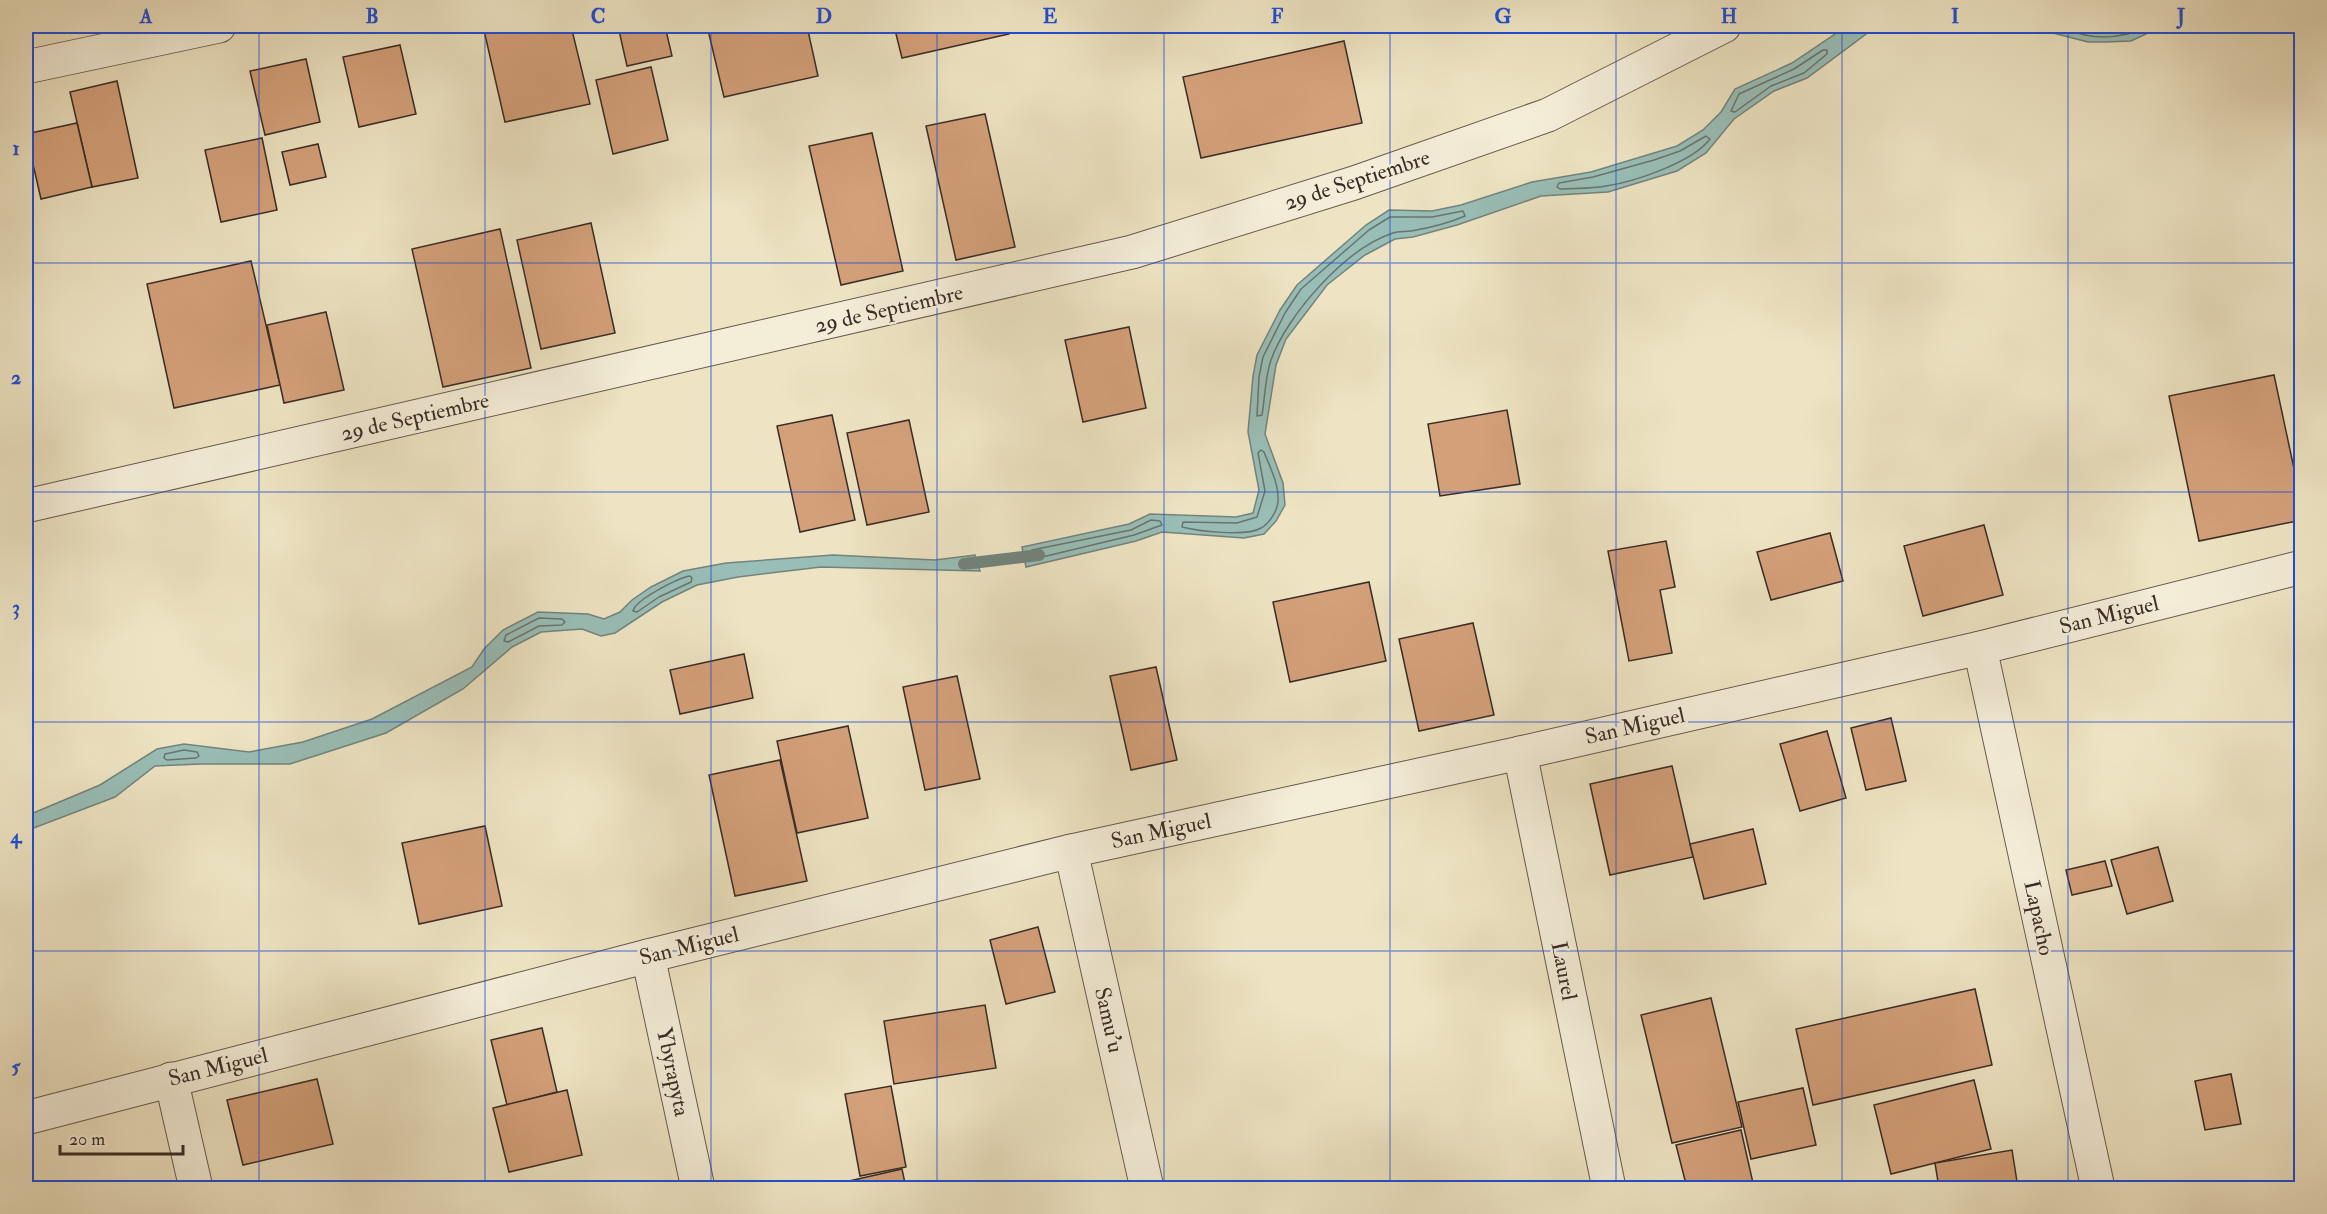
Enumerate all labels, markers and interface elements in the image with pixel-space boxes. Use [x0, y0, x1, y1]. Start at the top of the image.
text: A [139, 4, 153, 29]
text: B [365, 4, 379, 29]
text: C [591, 4, 605, 29]
text: D [816, 4, 832, 29]
text: E [1043, 4, 1058, 29]
text: F [1271, 4, 1284, 29]
text: G [1495, 4, 1512, 29]
text: H [1721, 4, 1737, 29]
text: I [1951, 4, 1959, 29]
text: J [2176, 4, 2185, 29]
text: 1 [12, 136, 20, 161]
street label: 29 de Septiembre [1281, 143, 1434, 218]
street label: 29 de Septiembre [812, 278, 966, 341]
text: 2 [11, 365, 21, 390]
street label: 29 de Septiembre [338, 386, 492, 449]
street label: San Miguel [2056, 589, 2162, 641]
text: 3 [12, 595, 20, 620]
street label: San Miguel [1582, 701, 1688, 751]
street label: San Miguel [1108, 807, 1214, 855]
text: 4 [10, 824, 23, 849]
street label: Lapacho [2016, 878, 2061, 958]
street label: San Miguel [636, 920, 742, 972]
street label: Laurel [1545, 939, 1583, 1003]
street label: Samu'u [1088, 984, 1130, 1056]
street label: Ybyrapyta [649, 1025, 696, 1120]
street label: San Miguel [165, 1041, 271, 1093]
text: 5 [12, 1054, 22, 1079]
scale bar [60, 1118, 183, 1156]
text: 20 m [69, 1128, 105, 1151]

